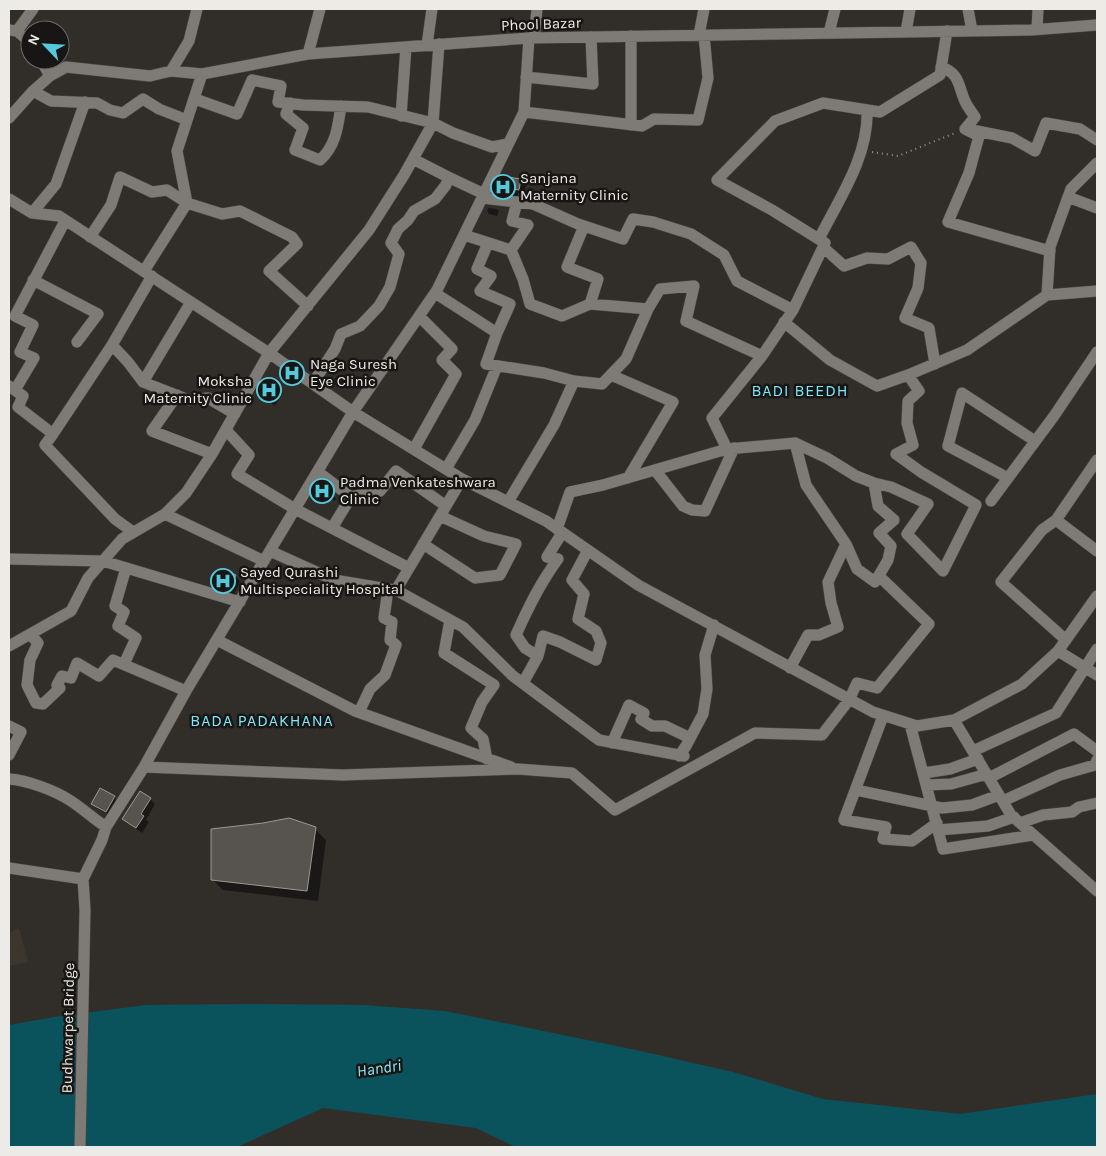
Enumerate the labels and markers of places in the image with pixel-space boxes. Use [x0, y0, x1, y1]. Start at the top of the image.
place label: Sanjana Maternity Clinic [520, 169, 629, 204]
hospital icon: Sanjana Maternity Clinic [490, 174, 516, 200]
place label: Naga Suresh Eye Clinic [310, 355, 397, 390]
hospital icon: Naga Suresh Eye Clinic [279, 360, 305, 386]
place label: Moksha Maternity Clinic [143, 372, 252, 407]
hospital icon: Moksha Maternity Clinic [256, 377, 282, 403]
place label: Padma Venkateshwara Clinic [340, 473, 496, 508]
hospital icon: Padma Venkateshwara Clinic [309, 478, 335, 504]
place label: Sayed Qurashi Multispeciality Hospital [240, 563, 403, 598]
hospital icon: Sayed Qurashi Multispeciality Hospital [210, 568, 236, 594]

